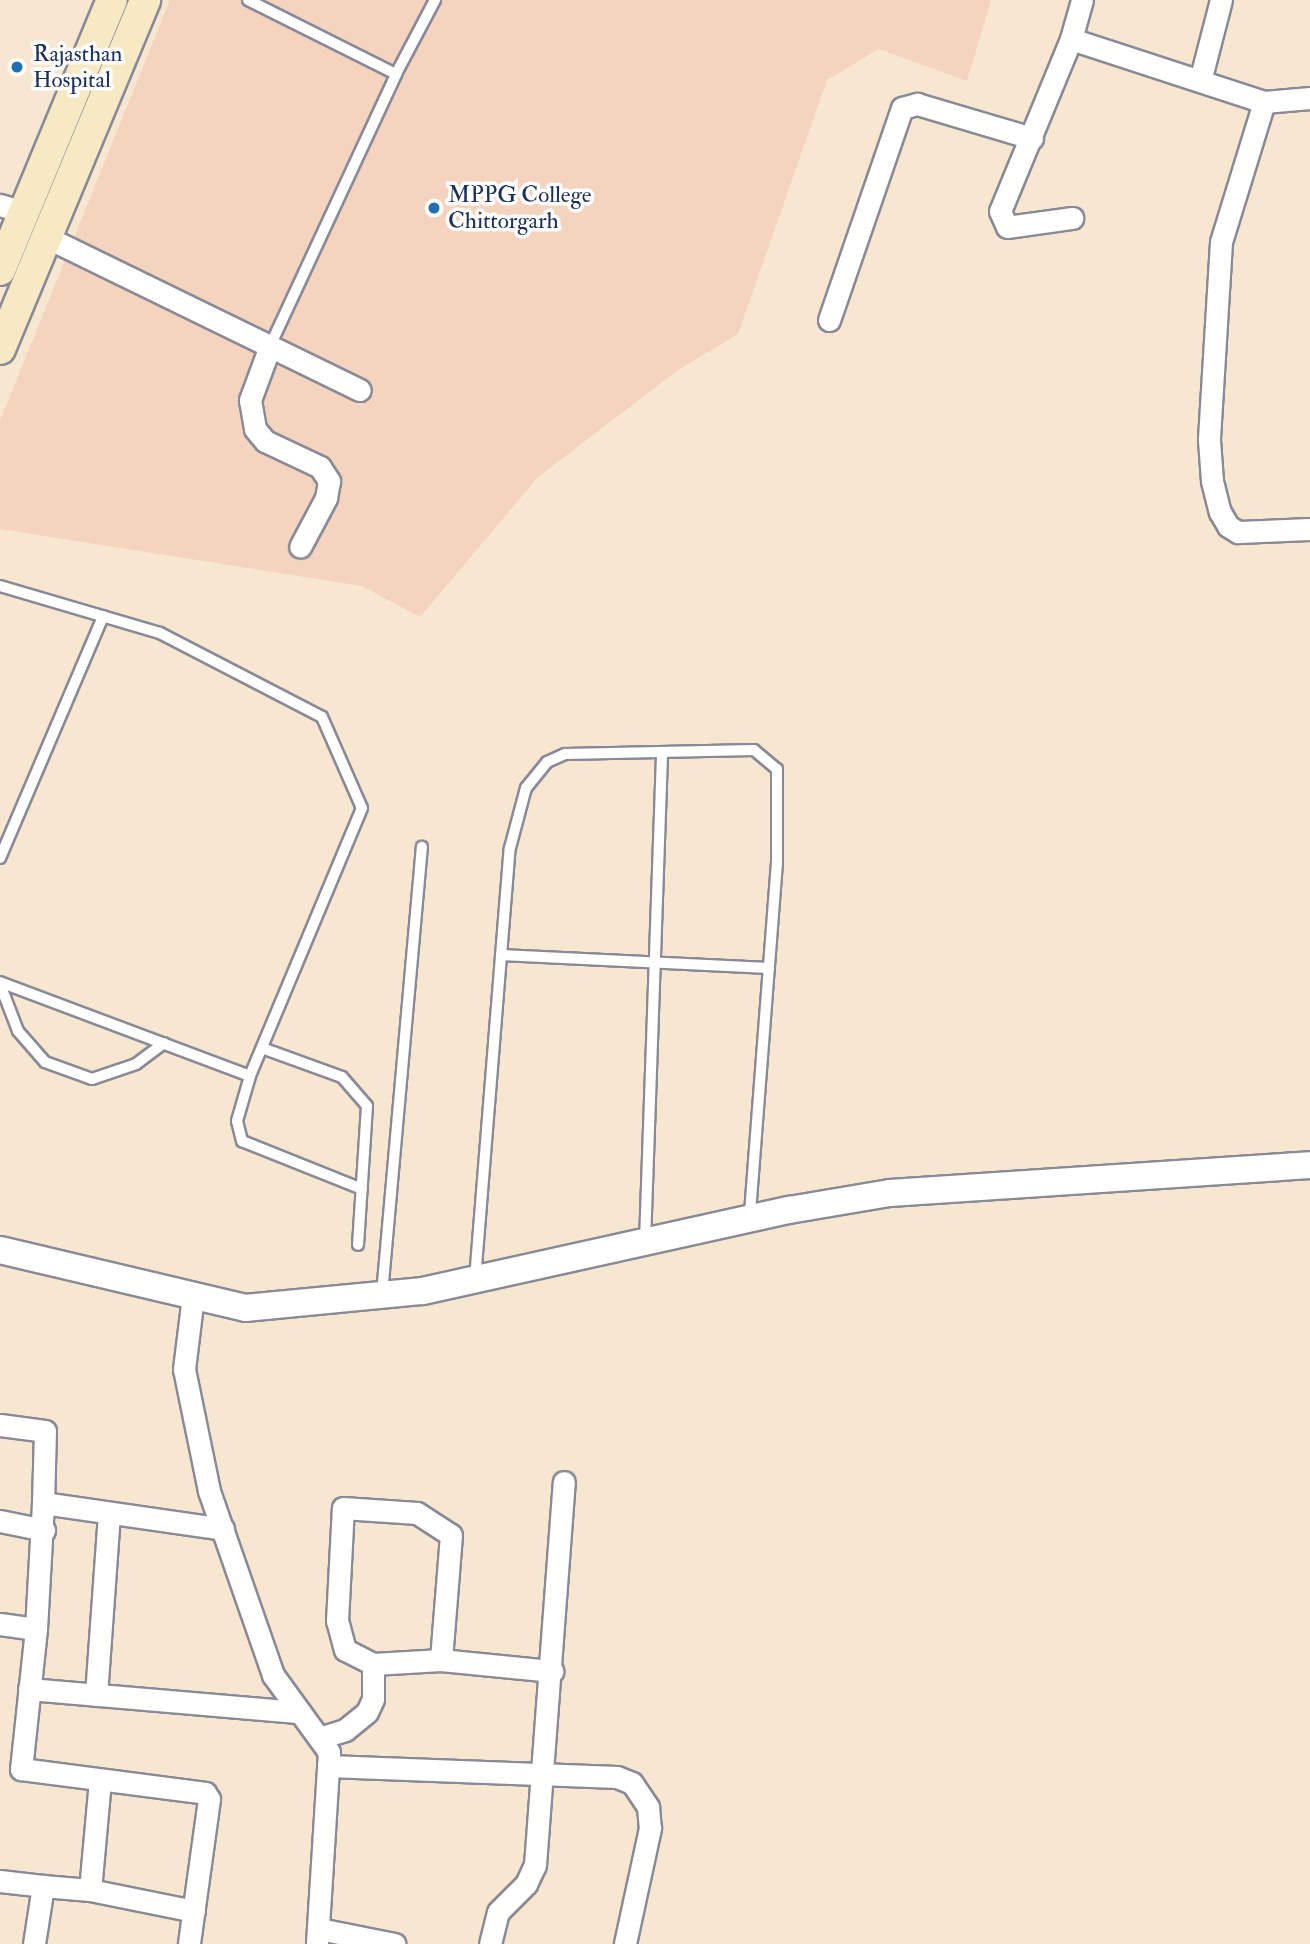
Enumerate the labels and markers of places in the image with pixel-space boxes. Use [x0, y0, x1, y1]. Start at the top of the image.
place label: Rajasthan Hospital [33, 40, 122, 94]
marker: Rajasthan Hospital [7, 57, 27, 77]
place label: MPPG College Chittorgarh [448, 181, 591, 235]
marker: MPPG College Chittorgarh [426, 200, 442, 216]

